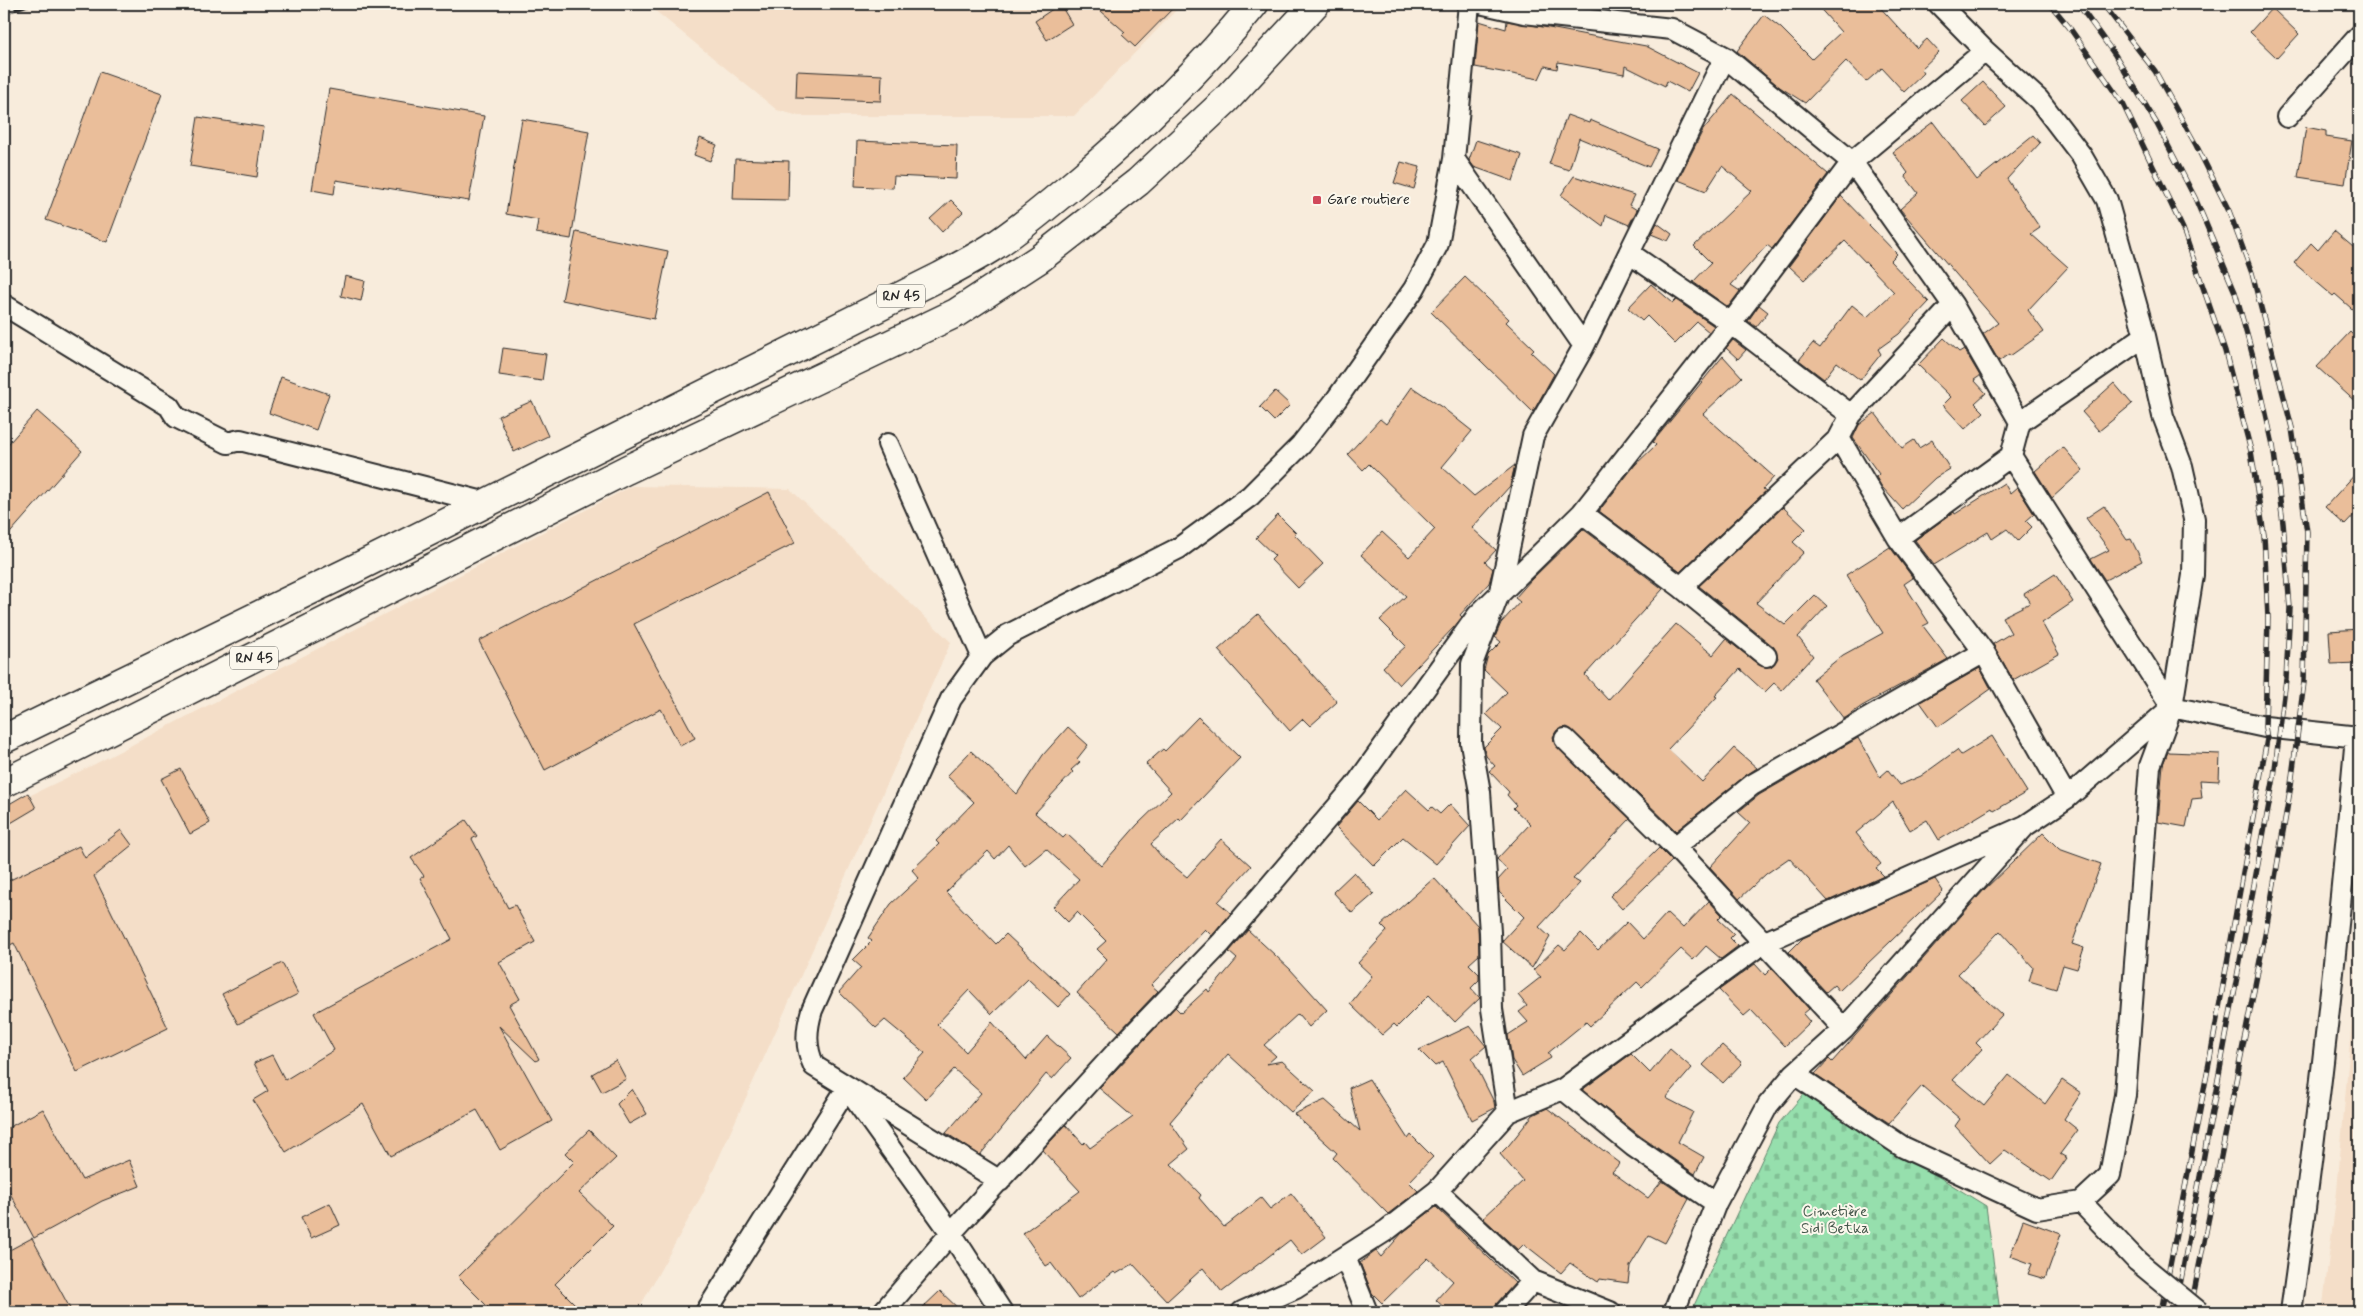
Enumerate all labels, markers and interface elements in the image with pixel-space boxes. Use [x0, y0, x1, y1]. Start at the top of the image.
place label: Gare routiere [1327, 190, 1410, 210]
marker: Gare routiere [1311, 194, 1323, 206]
road number: RN 45 [877, 284, 925, 308]
road number: RN 45 [230, 646, 278, 670]
park label: Cimetière Sidi Betka [1801, 1202, 1869, 1239]

